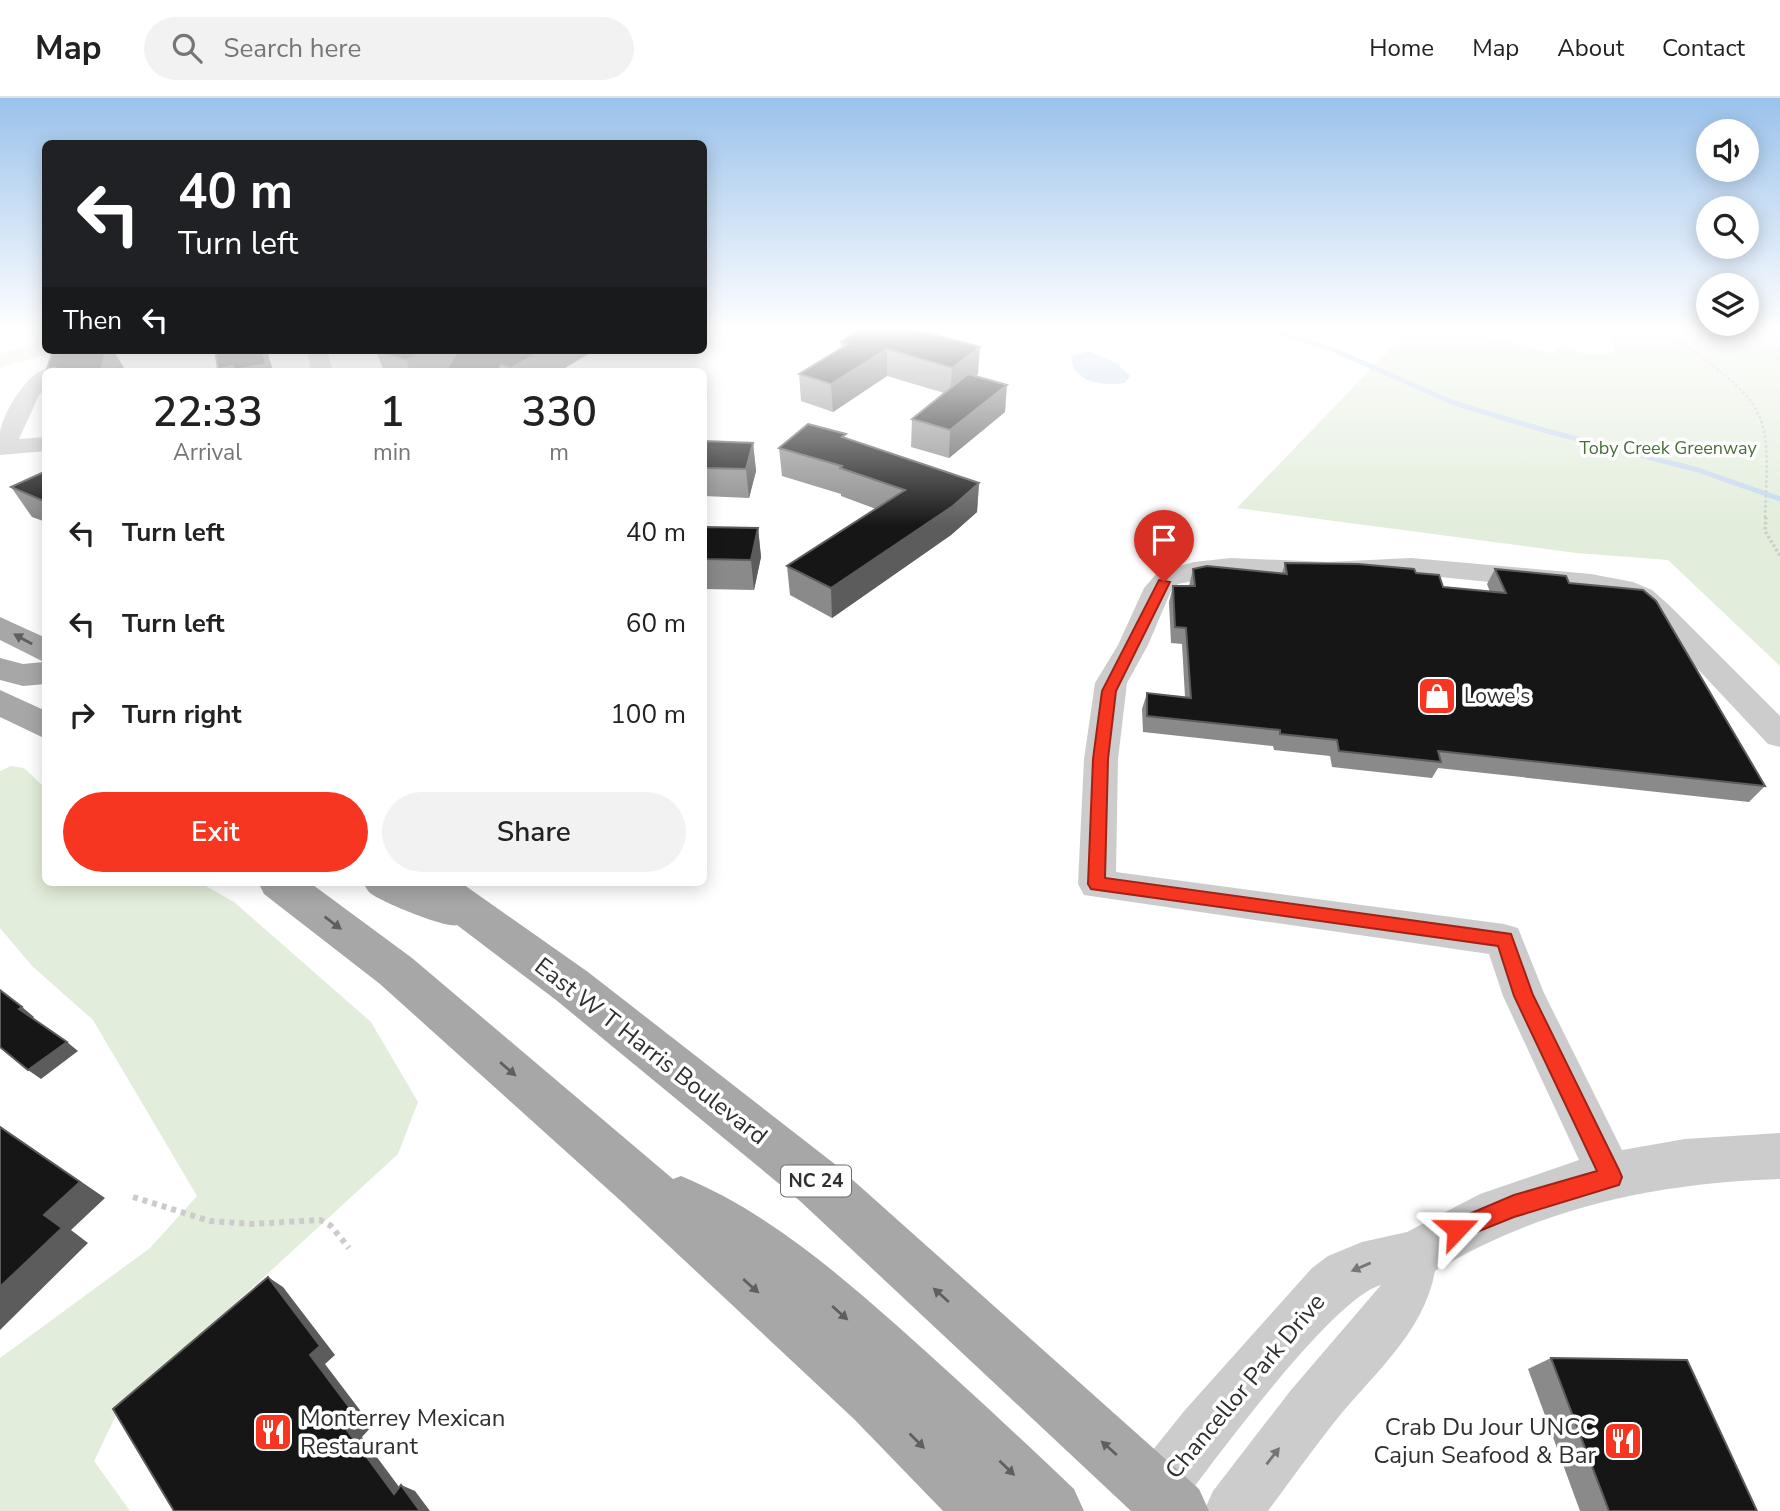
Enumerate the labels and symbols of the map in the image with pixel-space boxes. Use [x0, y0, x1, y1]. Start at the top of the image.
park label: Toby Creek Greenway [1579, 436, 1757, 460]
pin [1134, 510, 1194, 582]
one-way arrow [13, 633, 32, 645]
shop icon: Lowe's [1416, 675, 1458, 717]
place label: Lowe's [1464, 682, 1530, 710]
one-way arrow [324, 916, 342, 931]
street label: East W T Harris Boulevard [528, 950, 774, 1152]
one-way arrow [499, 1061, 517, 1077]
road number: NC 24 [781, 1166, 851, 1196]
position arrow [1420, 1192, 1494, 1266]
one-way arrow [1350, 1262, 1371, 1273]
one-way arrow [742, 1277, 759, 1293]
street label: Chancellor Park Drive [1158, 1286, 1332, 1486]
one-way arrow [932, 1287, 950, 1303]
one-way arrow [831, 1305, 848, 1321]
place label: Monterrey Mexican Restaurant [300, 1402, 505, 1462]
restaurant icon: Monterrey Mexican Restaurant [252, 1411, 294, 1453]
place label: Crab Du Jour UNCC Cajun Seafood & Bar [1374, 1411, 1596, 1471]
restaurant icon: Crab Du Jour UNCC Cajun Seafood & Bar [1602, 1420, 1644, 1462]
one-way arrow [909, 1432, 926, 1449]
one-way arrow [1101, 1441, 1118, 1457]
one-way arrow [1265, 1447, 1280, 1465]
one-way arrow [998, 1460, 1015, 1476]

